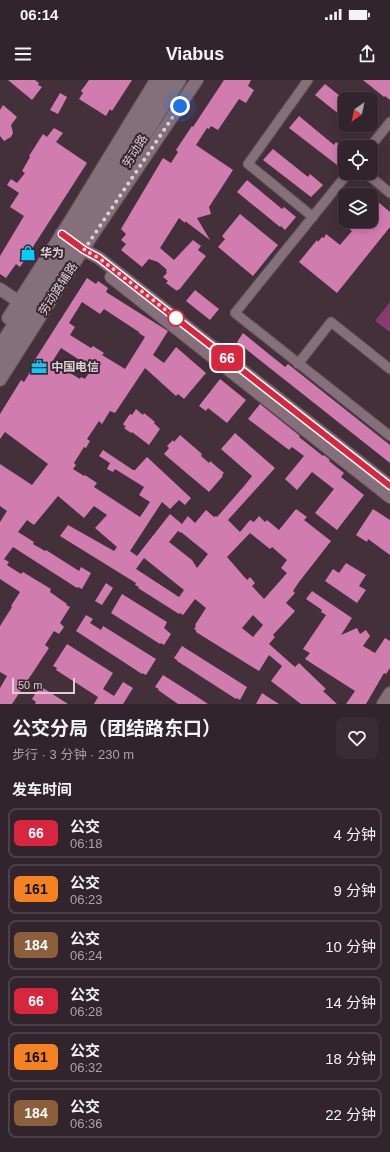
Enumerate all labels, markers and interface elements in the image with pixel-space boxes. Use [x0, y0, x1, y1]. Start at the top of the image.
text: 06:14 [20, 6, 58, 23]
icon: menu [12, 43, 34, 65]
icon: share [356, 43, 378, 65]
text: Viabus [166, 44, 224, 64]
north arrow [338, 92, 378, 132]
map controls [338, 92, 378, 228]
your location [170, 96, 190, 116]
street label: 劳动路 [120, 132, 150, 170]
button: locate [338, 140, 378, 180]
button: layers [338, 188, 378, 228]
shop icon: 华为 [19, 244, 37, 262]
place label: 华为 [40, 246, 64, 260]
street label: 劳动路辅路 [36, 260, 80, 318]
unlabelled marker [167, 309, 185, 327]
line badge: 66 [209, 345, 245, 371]
text: 66 [219, 350, 235, 366]
office icon: 中国电信 [30, 358, 48, 376]
place label: 中国电信 [51, 360, 99, 374]
scale bar [12, 676, 75, 695]
text: 50 m [18, 679, 42, 691]
button: heart [336, 717, 378, 759]
text: 公交分局（团结路东口） [12, 718, 221, 739]
text: 步行 · 3 分钟 · 230 m [12, 747, 134, 762]
text: 发车时间 [12, 781, 72, 798]
text: 公交 [70, 818, 100, 835]
text: 66 [28, 825, 44, 841]
text: 4 分钟 [333, 826, 376, 843]
text: 06:18 [70, 836, 103, 851]
text: 公交 [70, 874, 100, 891]
text: 161 [24, 881, 48, 897]
text: 9 分钟 [333, 882, 376, 899]
text: 06:23 [70, 892, 103, 907]
text: 公交 [70, 930, 100, 947]
text: 184 [24, 937, 48, 953]
text: 10 分钟 [325, 938, 376, 955]
text: 06:24 [70, 948, 103, 963]
text: 公交 [70, 986, 100, 1003]
text: 66 [28, 993, 44, 1009]
text: 14 分钟 [325, 994, 376, 1011]
text: 06:28 [70, 1004, 103, 1019]
text: 公交 [70, 1042, 100, 1059]
text: 161 [24, 1049, 48, 1065]
text: 18 分钟 [325, 1050, 376, 1067]
text: 06:32 [70, 1060, 103, 1075]
text: 公交 [70, 1098, 100, 1115]
text: 184 [24, 1105, 48, 1121]
text: 22 分钟 [325, 1106, 376, 1123]
text: 06:36 [70, 1116, 103, 1131]

